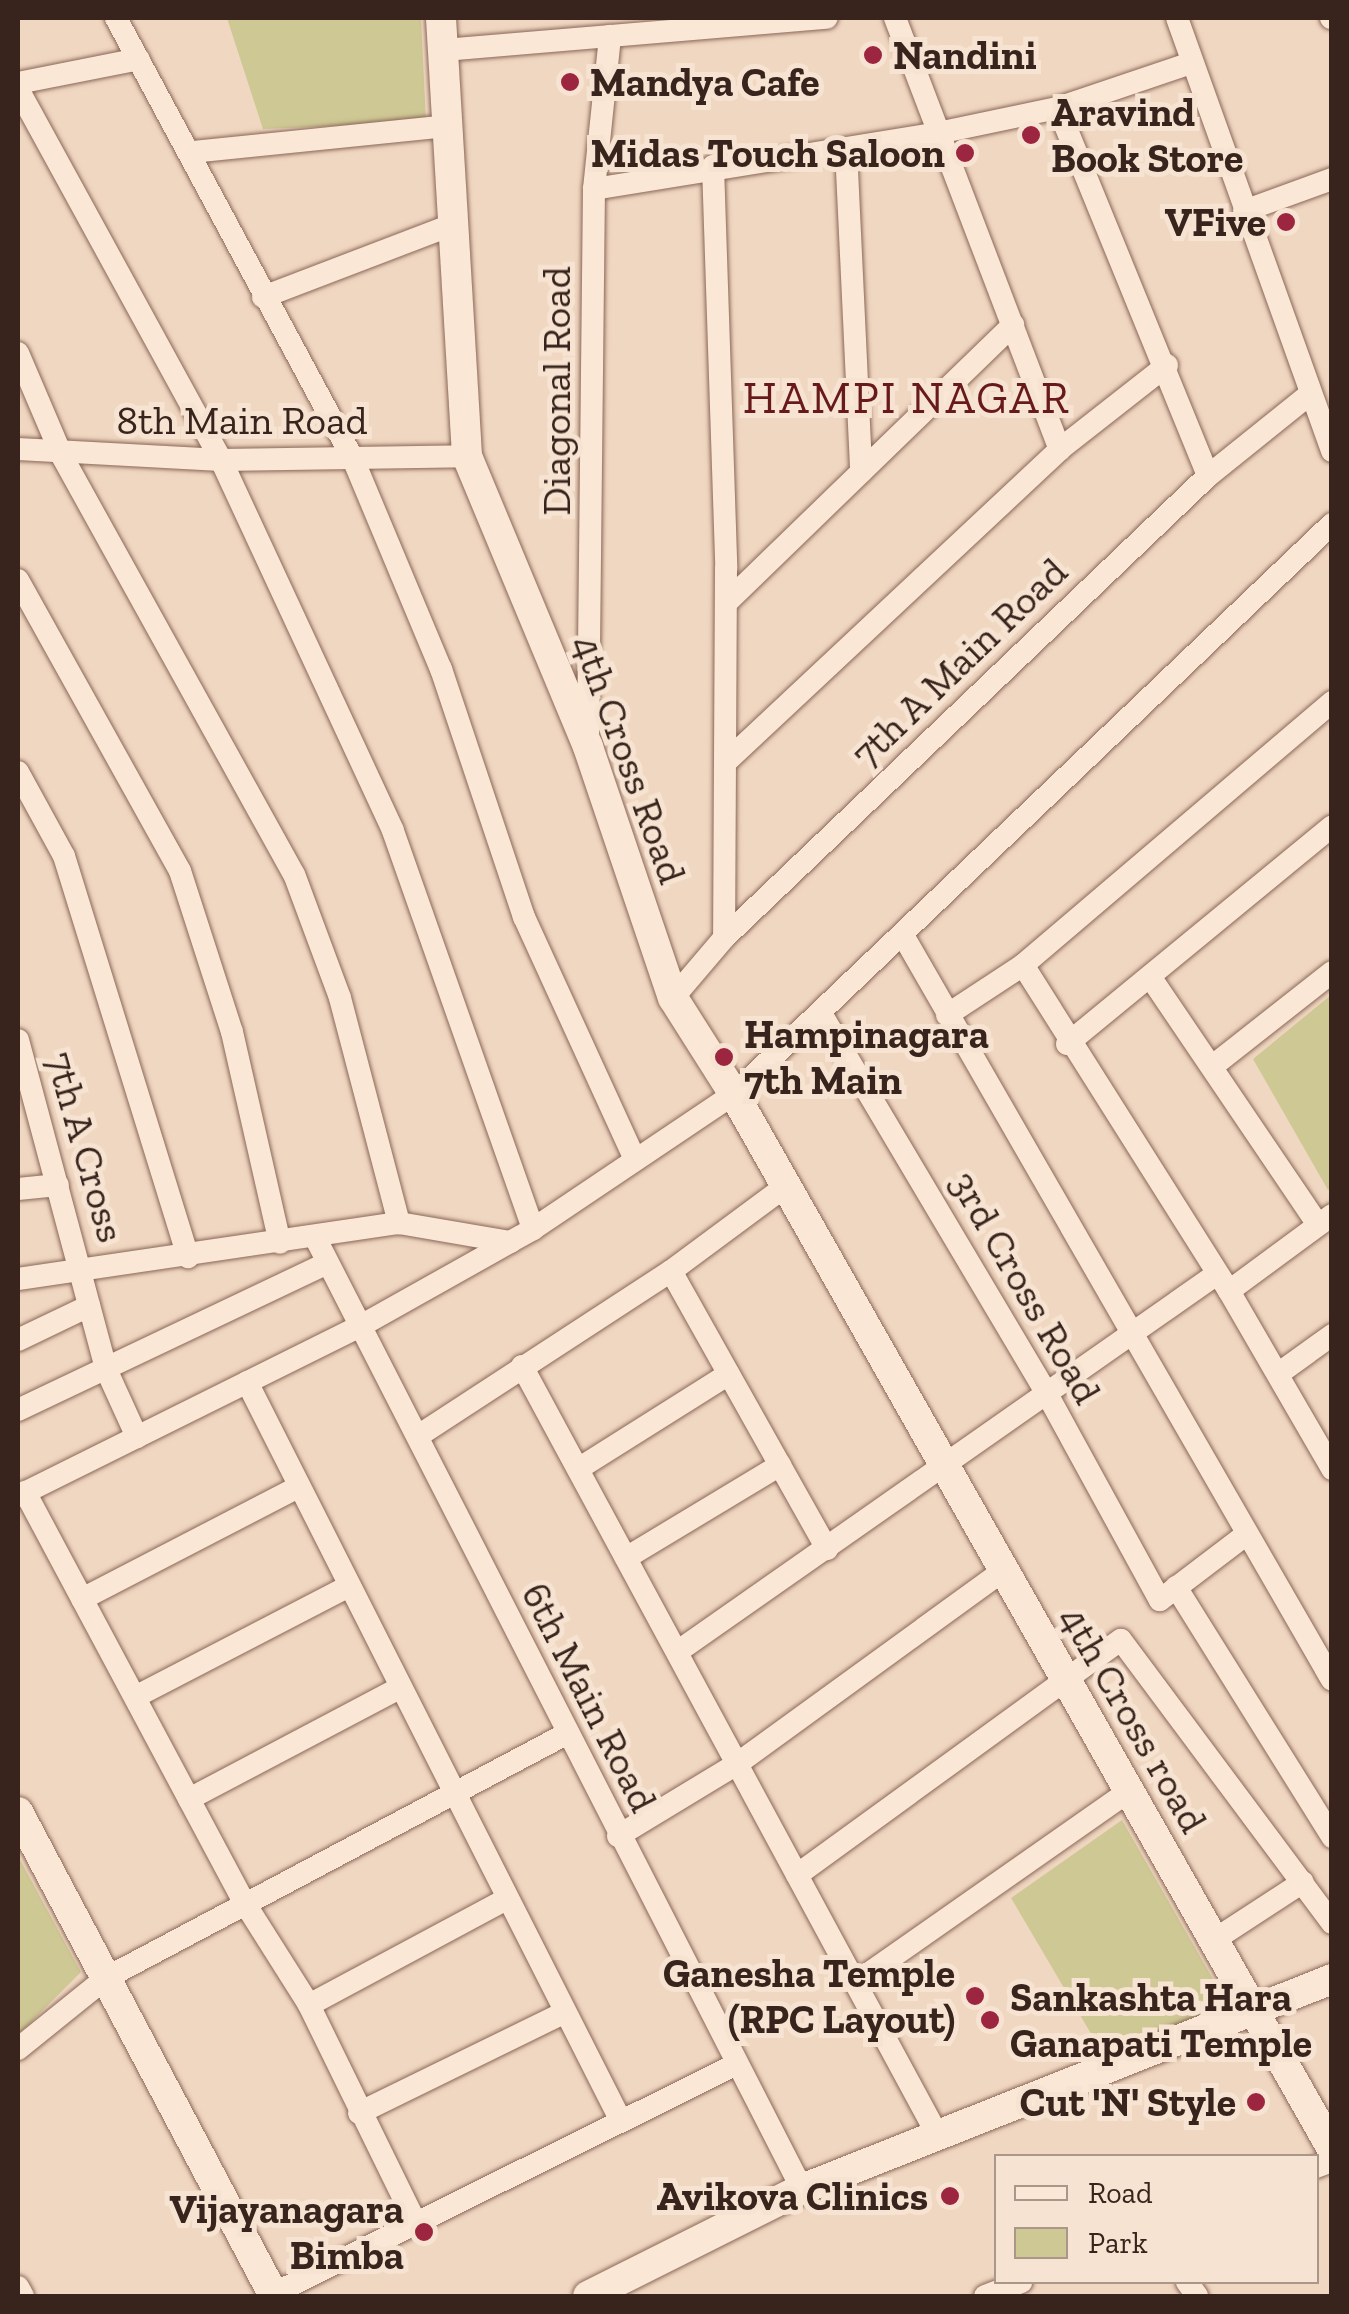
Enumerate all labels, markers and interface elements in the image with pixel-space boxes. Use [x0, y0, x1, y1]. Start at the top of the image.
place label: Nandini [893, 31, 1037, 79]
marker: Nandini [862, 44, 884, 66]
place label: Mandya Cafe [590, 58, 820, 106]
marker: Mandya Cafe [559, 71, 581, 93]
place label: Aravind Book Store [1051, 88, 1243, 182]
marker: Aravind Book Store [1020, 124, 1042, 146]
place label: Midas Touch Saloon [591, 129, 945, 177]
marker: Midas Touch Saloon [954, 142, 976, 164]
place label: VFive [1165, 198, 1266, 246]
marker: VFive [1275, 211, 1297, 233]
street label: Diagonal Road [532, 266, 580, 516]
district label: HAMPI NAGAR [743, 372, 1071, 426]
street label: 8th Main Road [116, 396, 368, 444]
street label: 7th A Main Road [840, 546, 1078, 778]
street label: 4th Cross Road [563, 628, 697, 890]
place label: Hampinagara 7th Main [744, 1010, 989, 1104]
street label: 7th A Cross [36, 1045, 136, 1249]
marker: Hampinagara 7th Main [713, 1046, 735, 1068]
street label: 3rd Cross Road [940, 1162, 1112, 1412]
street label: 6th Main Road [512, 1574, 668, 1820]
street label: 4th Cross road [1050, 1597, 1218, 1841]
place label: Ganesha Temple (RPC Layout) [663, 1949, 955, 2043]
place label: Sankashta Hara Ganapati Temple [1010, 1973, 1312, 2067]
marker: Ganesha Temple (RPC Layout) [964, 1985, 986, 2007]
marker: Sankashta Hara Ganapati Temple [979, 2009, 1001, 2031]
place label: Cut 'N' Style [1020, 2078, 1236, 2126]
marker: Cut 'N' Style [1245, 2091, 1267, 2113]
legend [994, 2154, 1319, 2284]
place label: Avikova Clinics [657, 2172, 928, 2220]
text: Road [1088, 2175, 1153, 2211]
marker: Avikova Clinics [937, 2183, 963, 2209]
place label: Vijayanagara Bimba [169, 2185, 404, 2279]
marker: Vijayanagara Bimba [413, 2221, 435, 2243]
text: Park [1088, 2225, 1148, 2261]

